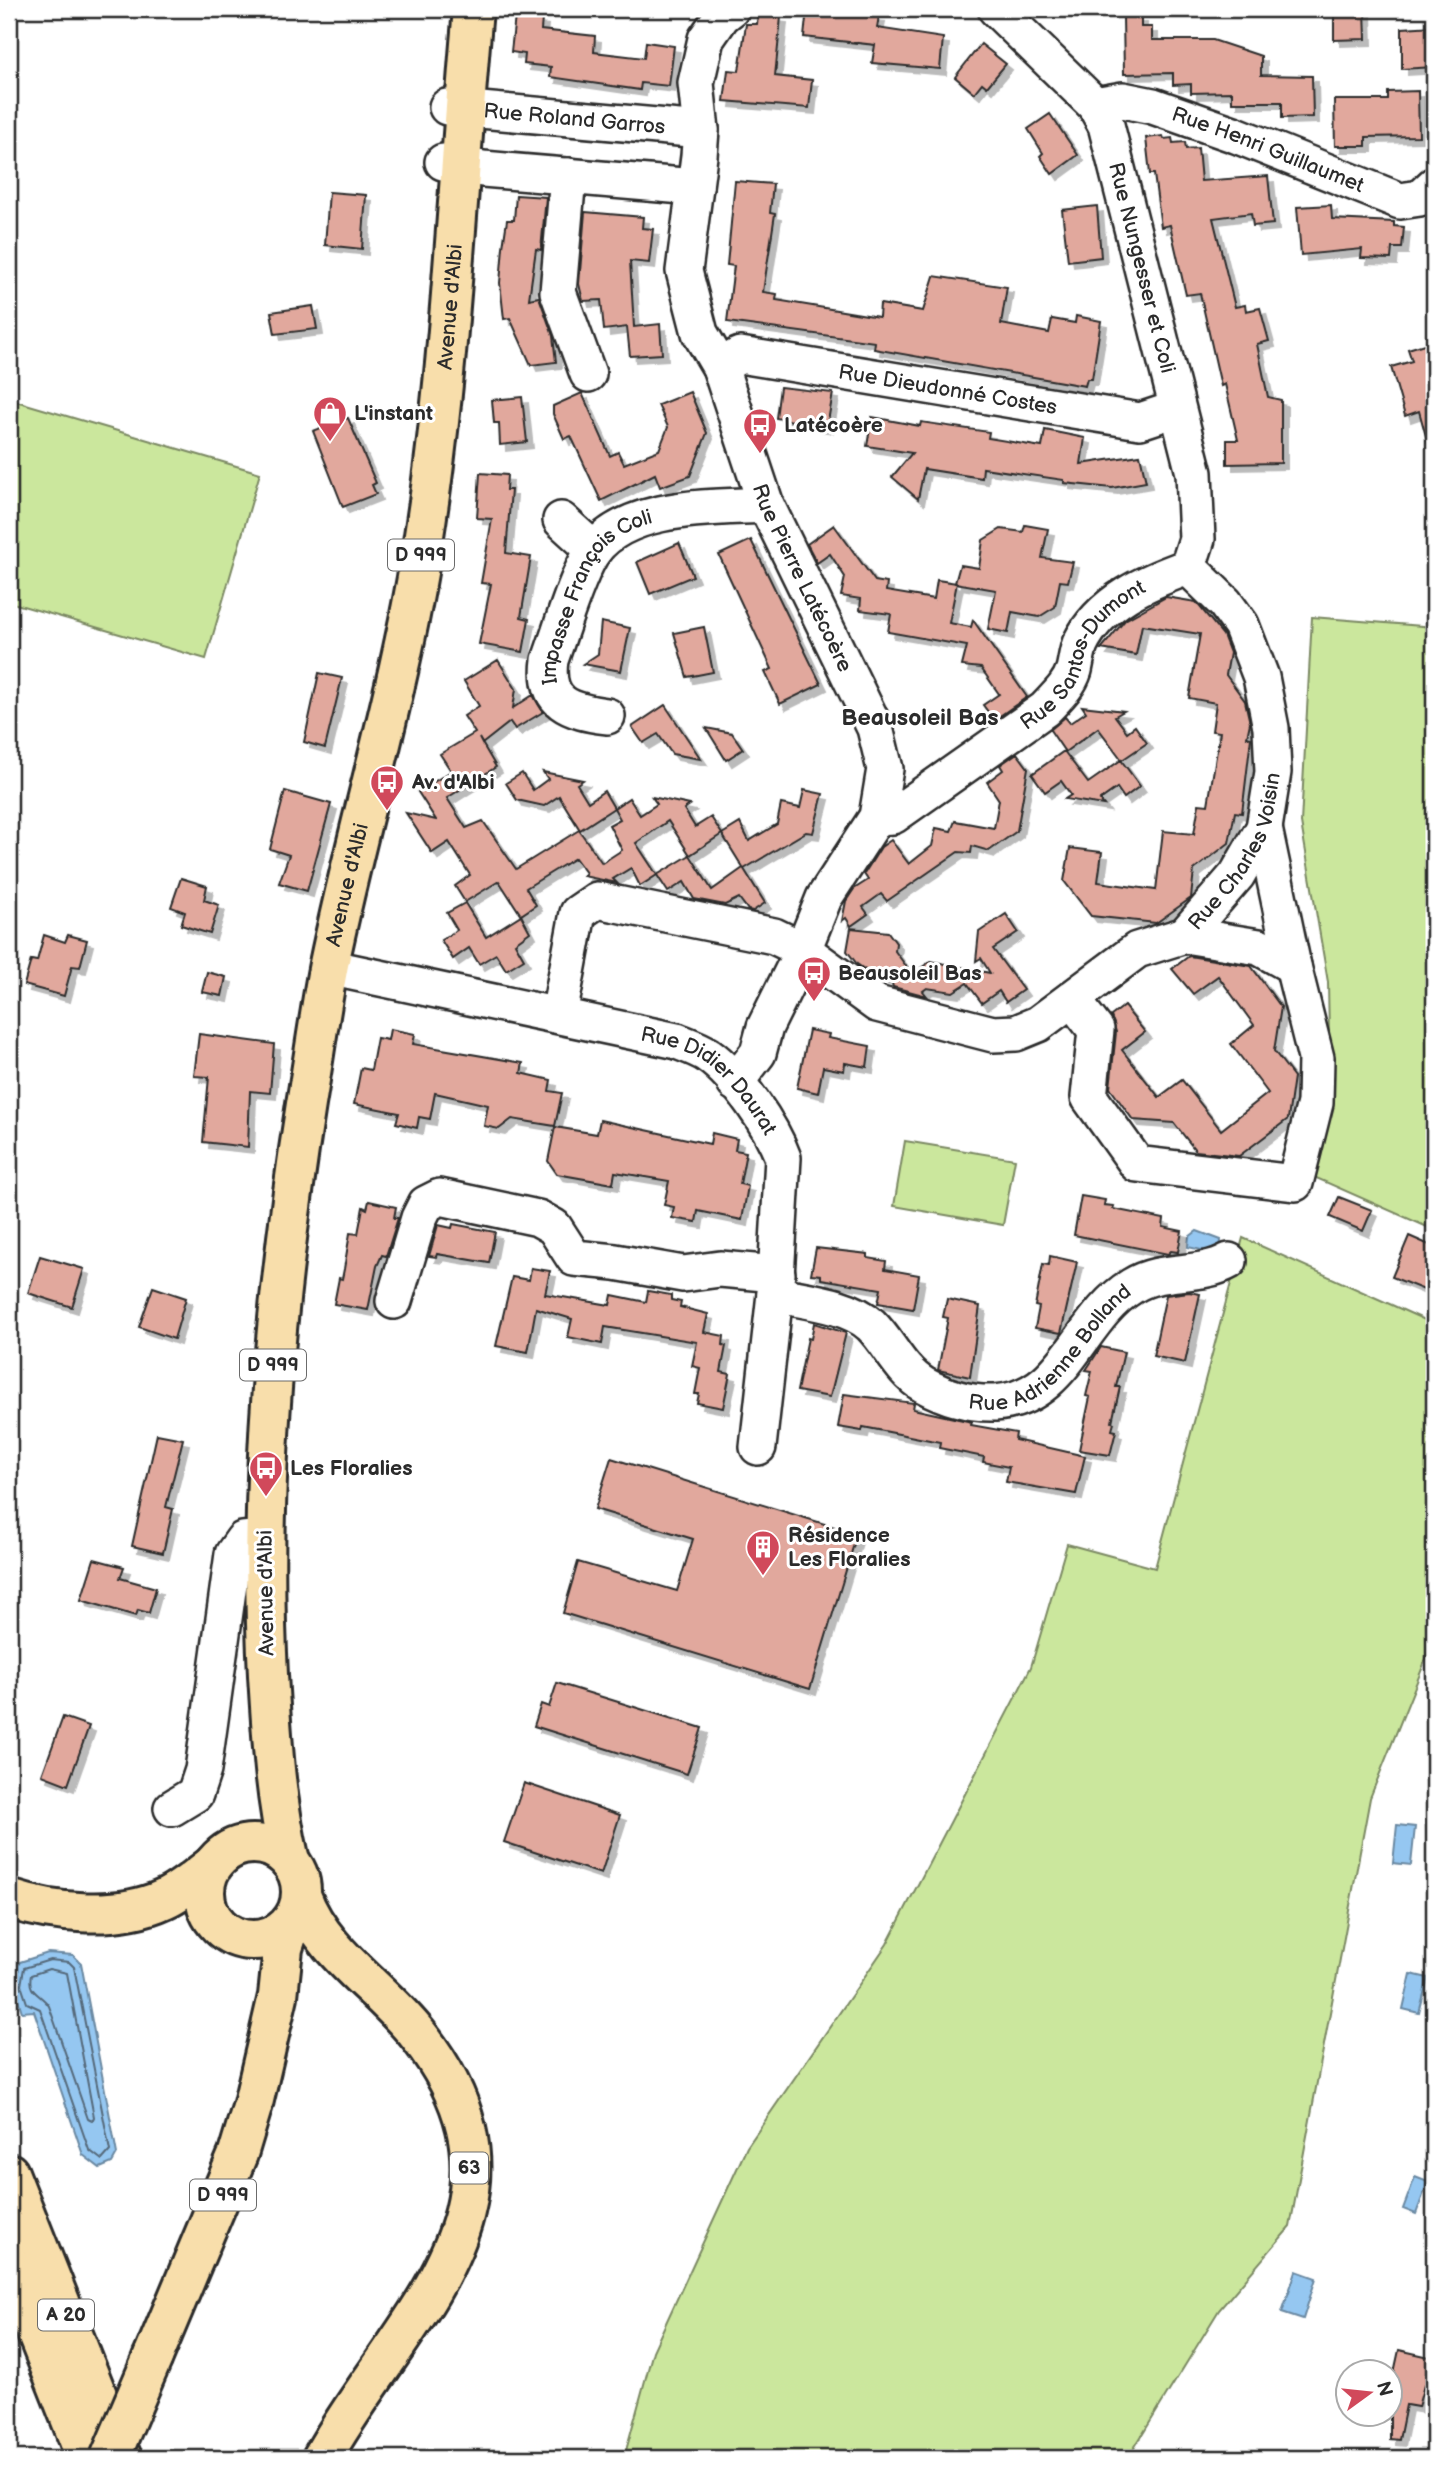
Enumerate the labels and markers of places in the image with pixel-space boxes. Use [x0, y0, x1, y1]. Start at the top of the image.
shop icon: L'instant [311, 394, 349, 443]
place label: L'instant [354, 401, 433, 426]
bus stop icon: Latécoère [741, 406, 779, 455]
place label: Latécoère [784, 413, 883, 438]
bus stop icon: Av. d'Albi [368, 763, 406, 812]
place label: Av. d'Albi [411, 770, 495, 795]
bus stop icon: Beausoleil Bas [795, 954, 833, 1003]
place label: Beausoleil Bas [838, 961, 982, 986]
bus stop icon: Les Floralies [247, 1449, 285, 1498]
place label: Les Floralies [290, 1456, 413, 1481]
place label: Résidence Les Floralies [788, 1523, 911, 1572]
building icon: Résidence Les Floralies [744, 1528, 782, 1577]

